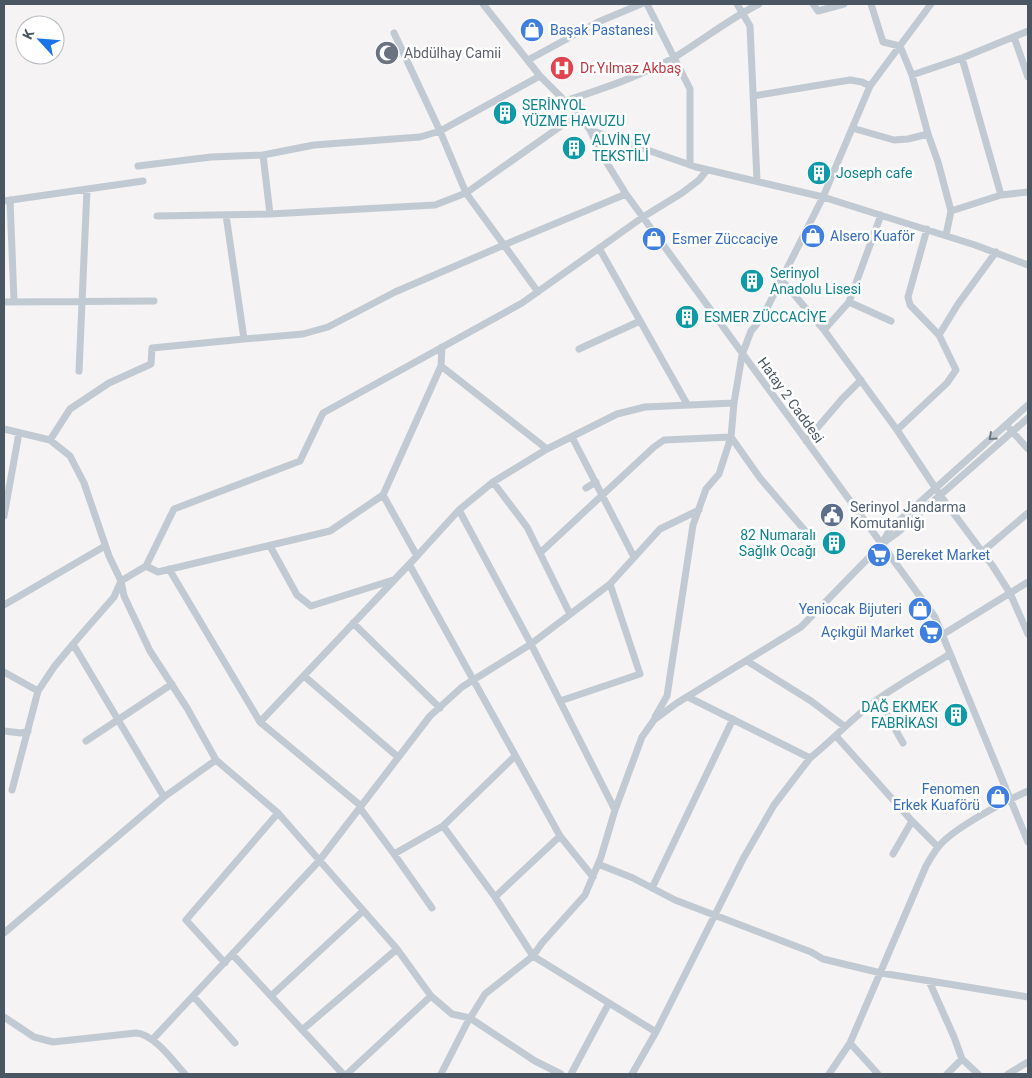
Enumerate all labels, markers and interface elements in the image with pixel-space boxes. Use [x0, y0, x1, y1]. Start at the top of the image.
north arrow [15, 15, 65, 65]
shop icon: Başak Pastanesi [519, 17, 545, 43]
place label: Başak Pastanesi [550, 22, 653, 38]
text: K [19, 27, 37, 42]
mosque icon: Abdülhay Camii [374, 40, 400, 66]
place label: Abdülhay Camii [404, 45, 501, 61]
hospital icon: Dr.Yılmaz Akbaş [549, 55, 575, 81]
place label: Dr.Yılmaz Akbaş [580, 60, 681, 76]
place label: SERİNYOL YÜZME HAVUZU [522, 97, 625, 129]
building icon: SERİNYOL YÜZME HAVUZU [492, 100, 518, 126]
place label: ALVİN EV TEKSTİLİ [592, 132, 651, 164]
building icon: ALVİN EV TEKSTİLİ [561, 135, 587, 161]
building icon: Joseph cafe [806, 160, 832, 186]
place label: Joseph cafe [836, 165, 912, 181]
shop icon: Alsero Kuaför [800, 223, 826, 249]
shop icon: Esmer Züccaciye [641, 226, 667, 252]
place label: Alsero Kuaför [830, 228, 915, 244]
place label: Esmer Züccaciye [672, 231, 778, 247]
place label: Serinyol Anadolu Lisesi [770, 265, 861, 297]
building icon: Serinyol Anadolu Lisesi [739, 268, 765, 294]
building icon: ESMER ZÜCCACİYE [674, 304, 700, 330]
place label: ESMER ZÜCCACİYE [704, 309, 826, 325]
street label: Hatay 2 Caddesi [755, 354, 827, 446]
one-way arrow [988, 431, 997, 440]
place label: Serinyol Jandarma Komutanlığı [850, 499, 966, 531]
public building icon: Serinyol Jandarma Komutanlığı [819, 502, 845, 528]
place label: 82 Numaralı Sağlık Ocağı [739, 527, 816, 559]
building icon: 82 Numaralı Sağlık Ocağı [821, 530, 847, 556]
supermarket icon: Bereket Market [866, 542, 892, 568]
place label: Bereket Market [896, 547, 991, 563]
shop icon: Yeniocak Bijuteri [907, 596, 933, 622]
place label: Yeniocak Bijuteri [799, 601, 902, 617]
supermarket icon: Açıkgül Market [918, 619, 944, 645]
place label: Açıkgül Market [821, 624, 914, 640]
place label: DAĞ EKMEK FABRİKASI [861, 698, 938, 731]
building icon: DAĞ EKMEK FABRİKASI [943, 702, 969, 728]
place label: Fenomen Erkek Kuaförü [893, 781, 980, 813]
shop icon: Fenomen Erkek Kuaförü [985, 784, 1011, 810]

